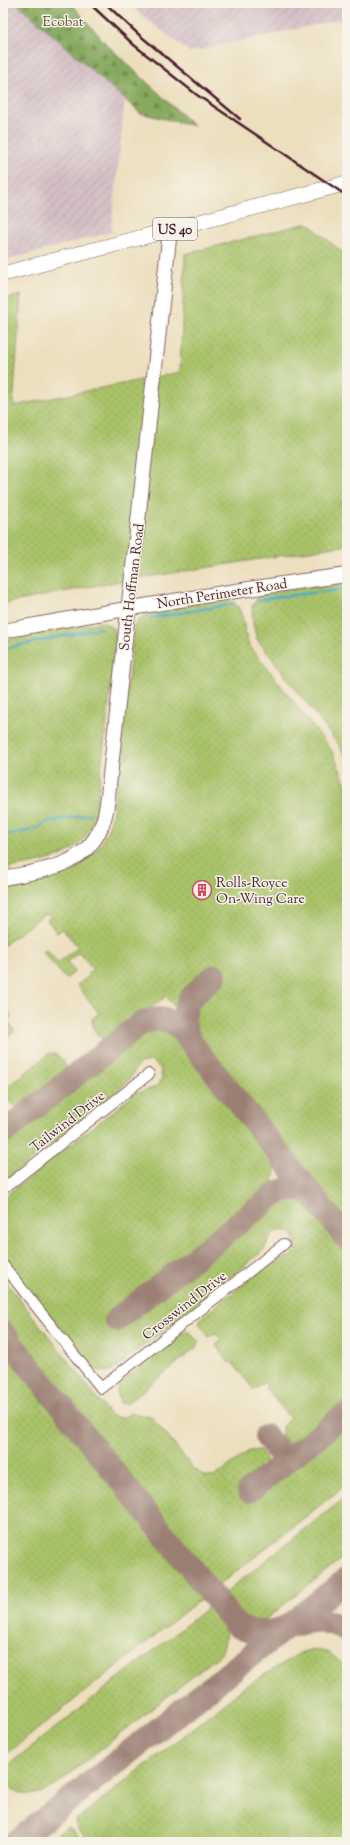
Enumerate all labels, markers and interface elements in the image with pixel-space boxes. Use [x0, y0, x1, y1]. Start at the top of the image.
park label: Ecobat [42, 13, 84, 33]
road number: US 40 [153, 218, 197, 240]
street label: South Hoffman Road [115, 522, 151, 652]
street label: North Perimeter Road [156, 575, 289, 615]
place label: Rolls-Royce On-Wing Care [216, 874, 305, 910]
building icon: Rolls-Royce On-Wing Care [191, 879, 213, 901]
street label: Tailwind Drive [27, 1087, 110, 1158]
street label: Crosswind Drive [139, 1267, 232, 1346]

